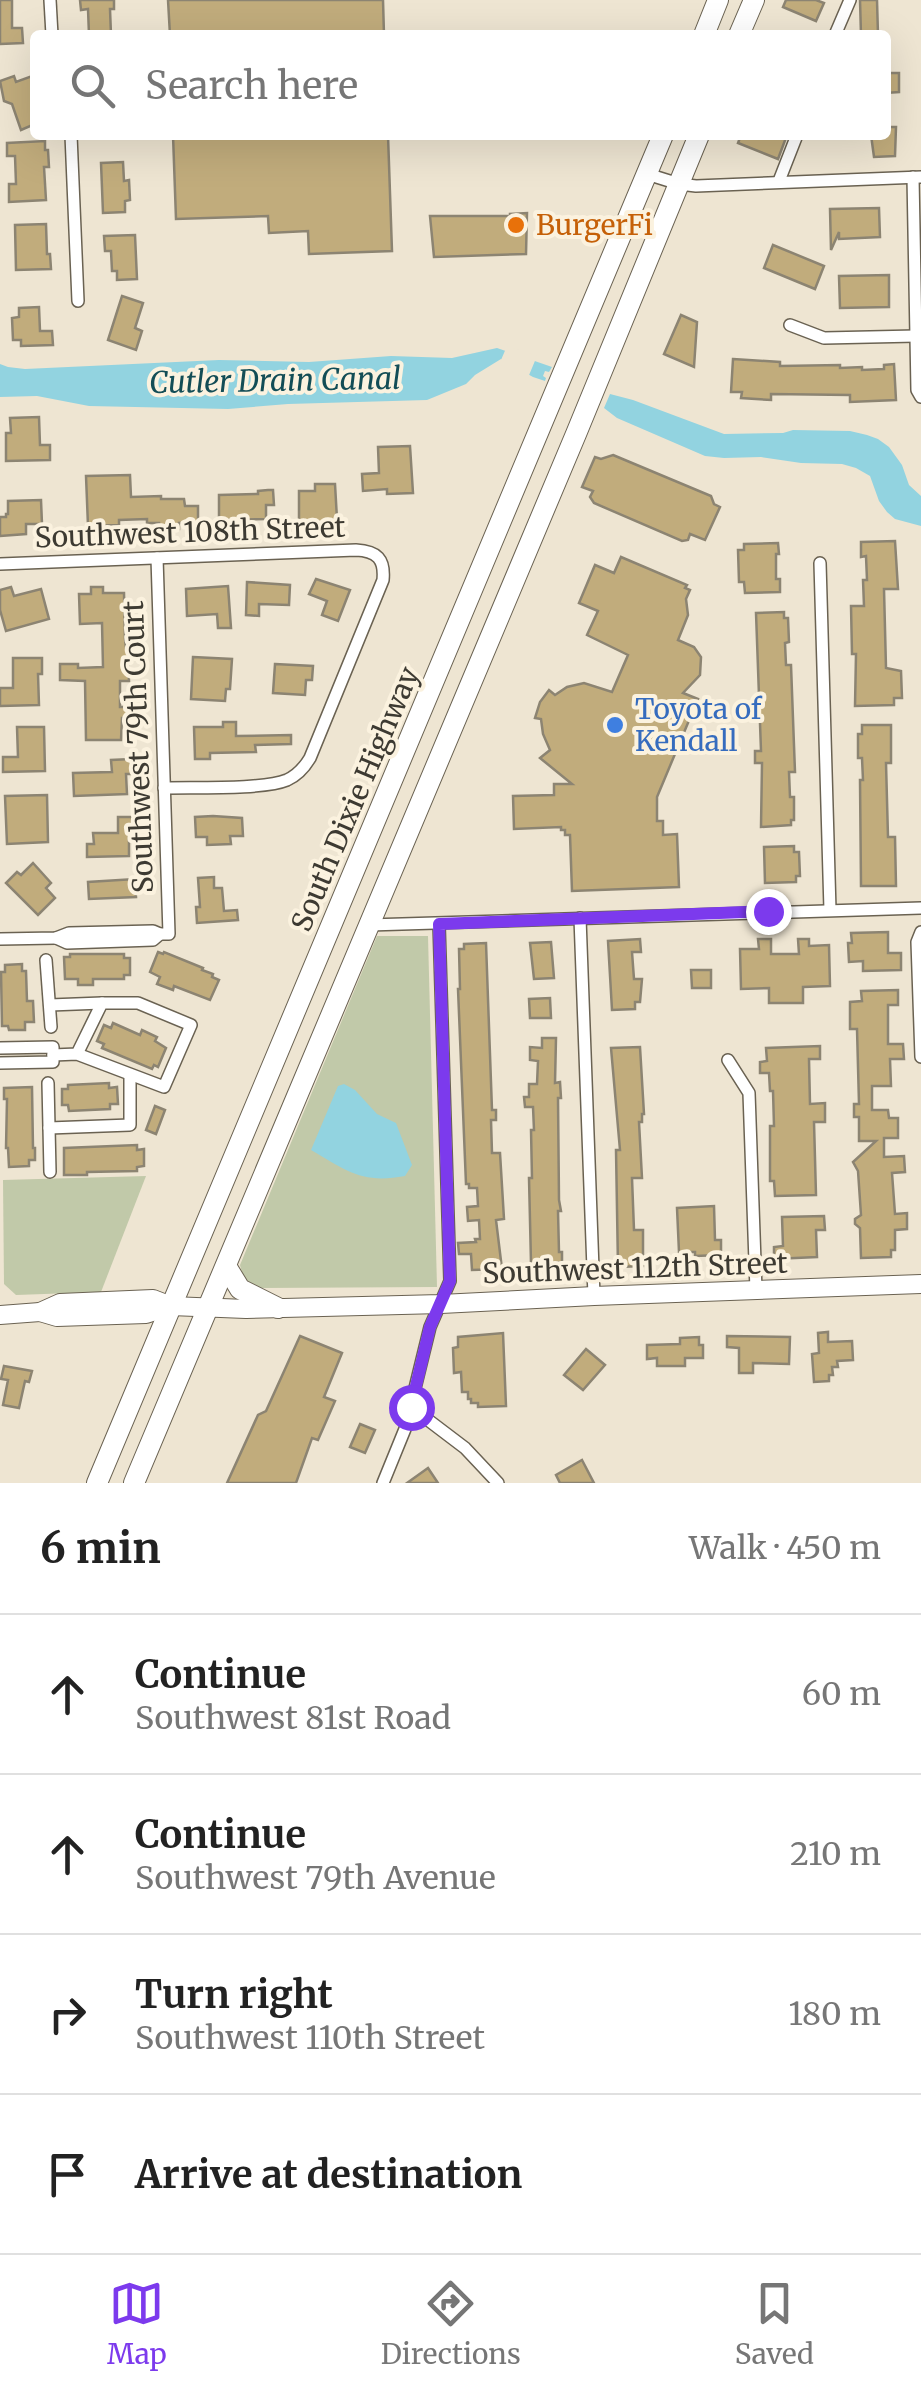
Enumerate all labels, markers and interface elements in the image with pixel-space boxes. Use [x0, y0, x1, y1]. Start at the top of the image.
search box [30, 30, 891, 140]
icon: search [65, 58, 120, 113]
text: Search here [145, 62, 358, 109]
place label: BurgerFi [536, 207, 653, 243]
marker: BurgerFi [505, 214, 527, 236]
water label: Cutler Drain Canal [149, 359, 401, 401]
street label: Southwest 108th Street [34, 509, 346, 555]
street label: Southwest 79th Court [115, 600, 161, 894]
street label: South Dixie Highway [283, 661, 427, 937]
place label: Toyota of Kendall [635, 691, 763, 759]
marker: Toyota of Kendall [604, 714, 626, 736]
route end [746, 889, 792, 935]
street label: Southwest 112th Street [482, 1245, 788, 1291]
route start [389, 1385, 435, 1431]
text: 6 min [40, 1522, 161, 1574]
text: Walk · 450 m [689, 1528, 881, 1568]
text: Continue [135, 1651, 306, 1698]
icon: ahead [40, 1667, 95, 1722]
text: 60 m [802, 1674, 881, 1714]
text: Southwest 81st Road [135, 1698, 451, 1738]
text: Continue [135, 1811, 306, 1858]
icon: ahead [40, 1827, 95, 1882]
text: 210 m [790, 1834, 881, 1874]
text: Southwest 79th Avenue [135, 1858, 496, 1898]
text: Turn right [135, 1971, 333, 2018]
icon: right [40, 1987, 95, 2042]
text: 180 m [789, 1994, 881, 2034]
text: Southwest 110th Street [135, 2018, 485, 2058]
icon: arrive [40, 2147, 95, 2202]
text: Arrive at destination [135, 2151, 522, 2198]
tab: Map [107, 2276, 167, 2372]
tab: Directions [381, 2276, 521, 2372]
tab: Saved [735, 2276, 814, 2372]

